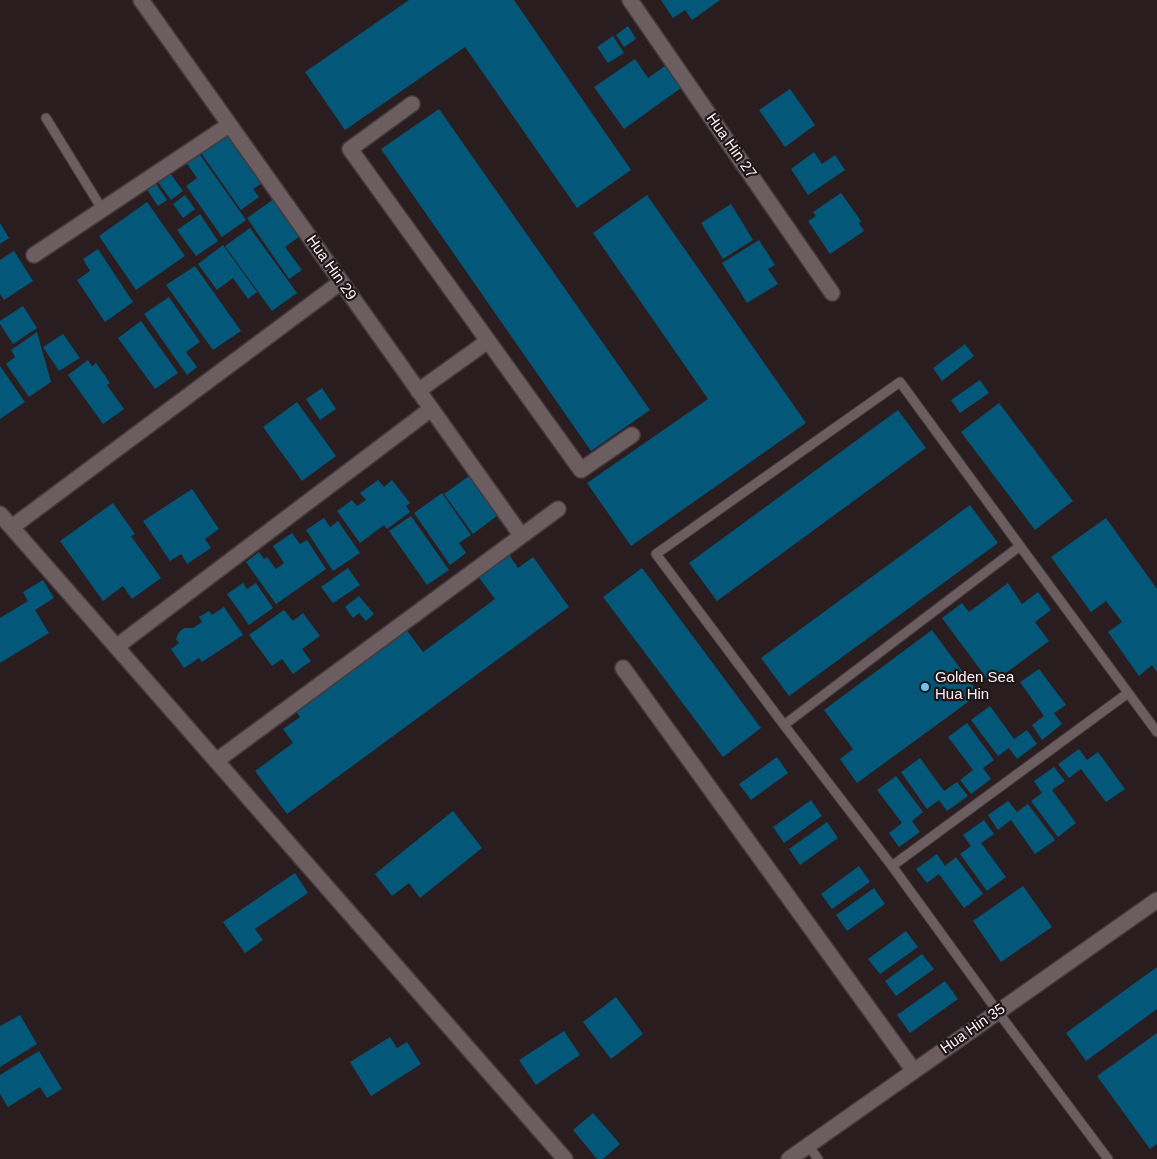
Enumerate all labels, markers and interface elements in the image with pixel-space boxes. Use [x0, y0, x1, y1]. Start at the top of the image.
street label: Hua Hin 27 [702, 110, 760, 182]
street label: Hua Hin 29 [302, 232, 360, 304]
place label: Golden Sea Hua Hin [935, 669, 1014, 704]
marker: Golden Sea Hua Hin [919, 681, 931, 693]
street label: Hua Hin 35 [937, 1000, 1009, 1058]

